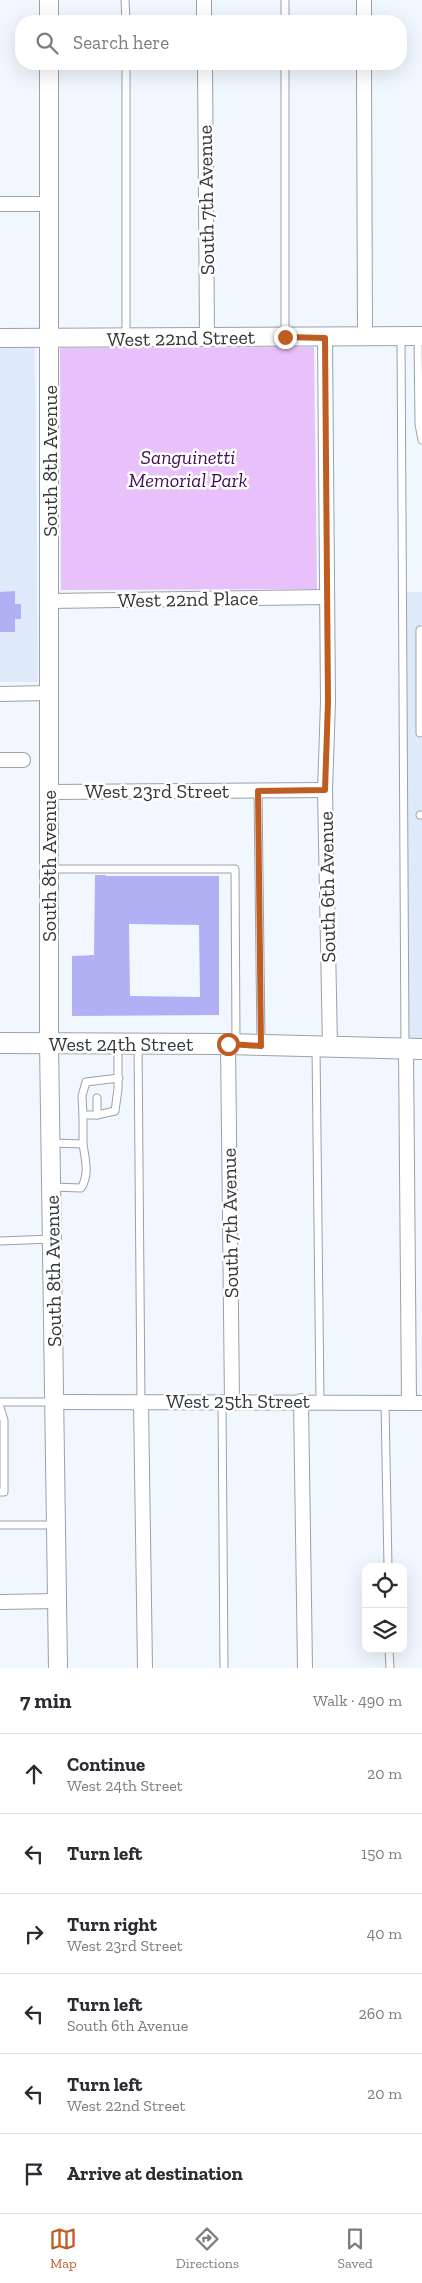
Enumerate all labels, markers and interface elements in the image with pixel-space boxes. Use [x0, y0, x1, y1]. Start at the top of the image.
search box [15, 15, 407, 70]
icon: search [33, 29, 61, 57]
text: Search here [73, 31, 169, 54]
street label: South 7th Avenue [193, 125, 219, 275]
street label: West 22nd Street [107, 325, 256, 351]
route end [274, 326, 297, 349]
street label: South 8th Avenue [38, 385, 62, 537]
park label: Sanguinetti Memorial Park [129, 445, 247, 492]
street label: West 22nd Place [118, 586, 258, 612]
street label: West 23rd Street [85, 779, 230, 803]
street label: South 8th Avenue [37, 790, 61, 942]
street label: South 6th Avenue [314, 811, 340, 963]
street label: West 24th Street [49, 1032, 194, 1056]
route start [217, 1033, 240, 1056]
street label: South 7th Avenue [217, 1148, 243, 1298]
street label: South 8th Avenue [40, 1195, 66, 1347]
street label: West 25th Street [166, 1389, 311, 1413]
map controls [362, 1563, 407, 1653]
button: locate [362, 1563, 407, 1608]
button: layers [362, 1608, 407, 1653]
text: 7 min [20, 1688, 71, 1713]
text: Walk · 490 m [313, 1691, 402, 1710]
text: Continue [67, 1753, 145, 1776]
icon: ahead [20, 1760, 48, 1788]
text: 20 m [367, 1764, 402, 1783]
text: West 24th Street [67, 1776, 183, 1795]
icon: left [20, 1840, 48, 1868]
text: Turn left [67, 1842, 142, 1865]
text: 150 m [361, 1844, 402, 1863]
text: Turn right [67, 1913, 157, 1936]
icon: right [20, 1920, 48, 1948]
text: 40 m [367, 1924, 402, 1943]
text: West 23rd Street [67, 1936, 183, 1955]
text: Turn left [67, 1993, 142, 2016]
icon: left [20, 2000, 48, 2028]
text: 260 m [359, 2004, 402, 2023]
text: South 6th Avenue [67, 2016, 188, 2035]
text: Turn left [67, 2073, 142, 2096]
icon: left [20, 2080, 48, 2108]
text: 20 m [367, 2084, 402, 2103]
text: West 22nd Street [67, 2096, 186, 2115]
icon: arrive [20, 2160, 48, 2188]
text: Arrive at destination [67, 2162, 243, 2185]
tab: Map [49, 2225, 77, 2272]
tab: Directions [176, 2225, 239, 2272]
tab: Saved [338, 2225, 373, 2272]

